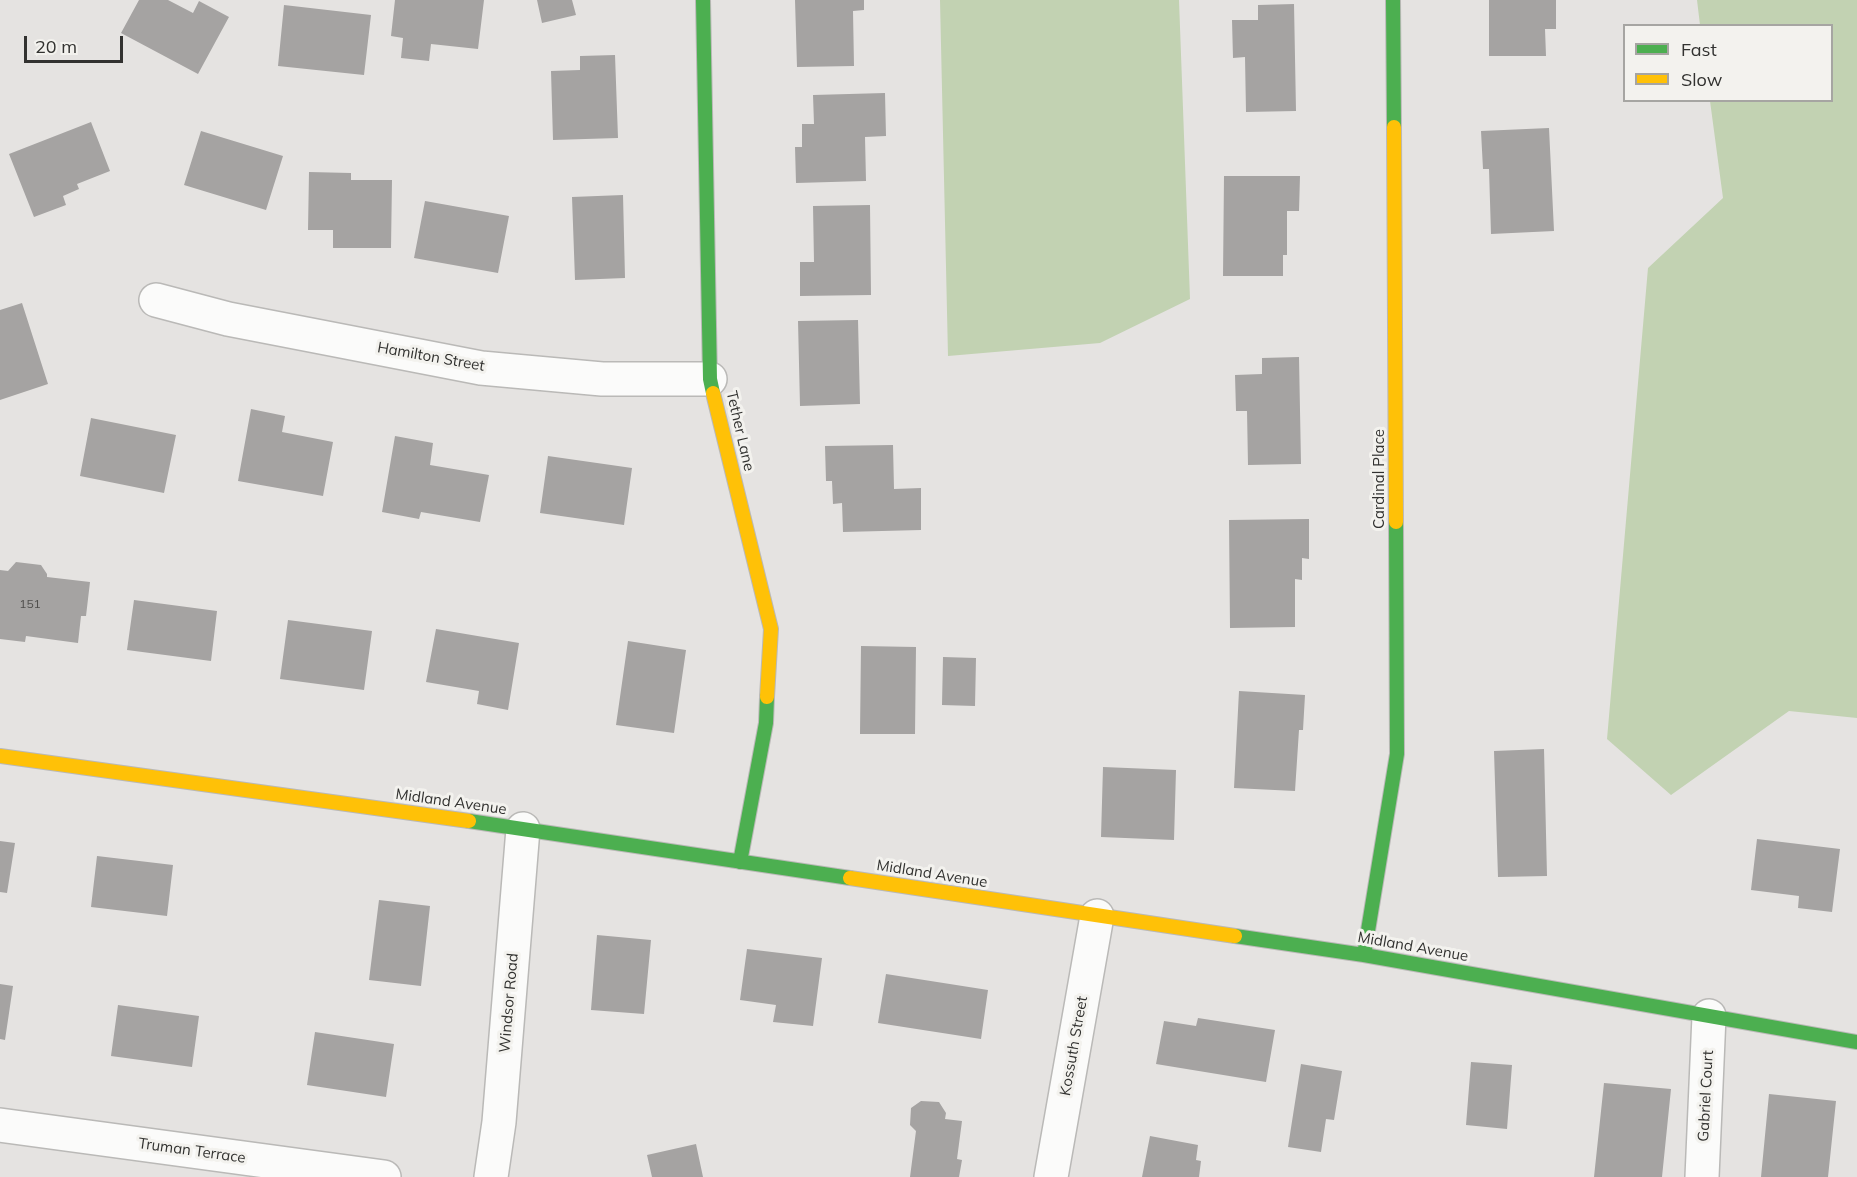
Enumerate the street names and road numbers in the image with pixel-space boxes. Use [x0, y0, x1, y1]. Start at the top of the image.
street label: Hamilton Street [376, 339, 486, 375]
street label: Tether Lane [722, 389, 758, 473]
street label: Cardinal Place [1370, 429, 1388, 529]
street label: Midland Avenue [394, 785, 508, 819]
street label: Midland Avenue [875, 856, 989, 892]
street label: Midland Avenue [1356, 928, 1470, 966]
street label: Windsor Road [496, 952, 522, 1054]
street label: Kossuth Street [1056, 995, 1092, 1097]
street label: Gabriel Court [1695, 1050, 1717, 1142]
street label: Truman Terrace [137, 1135, 247, 1167]

